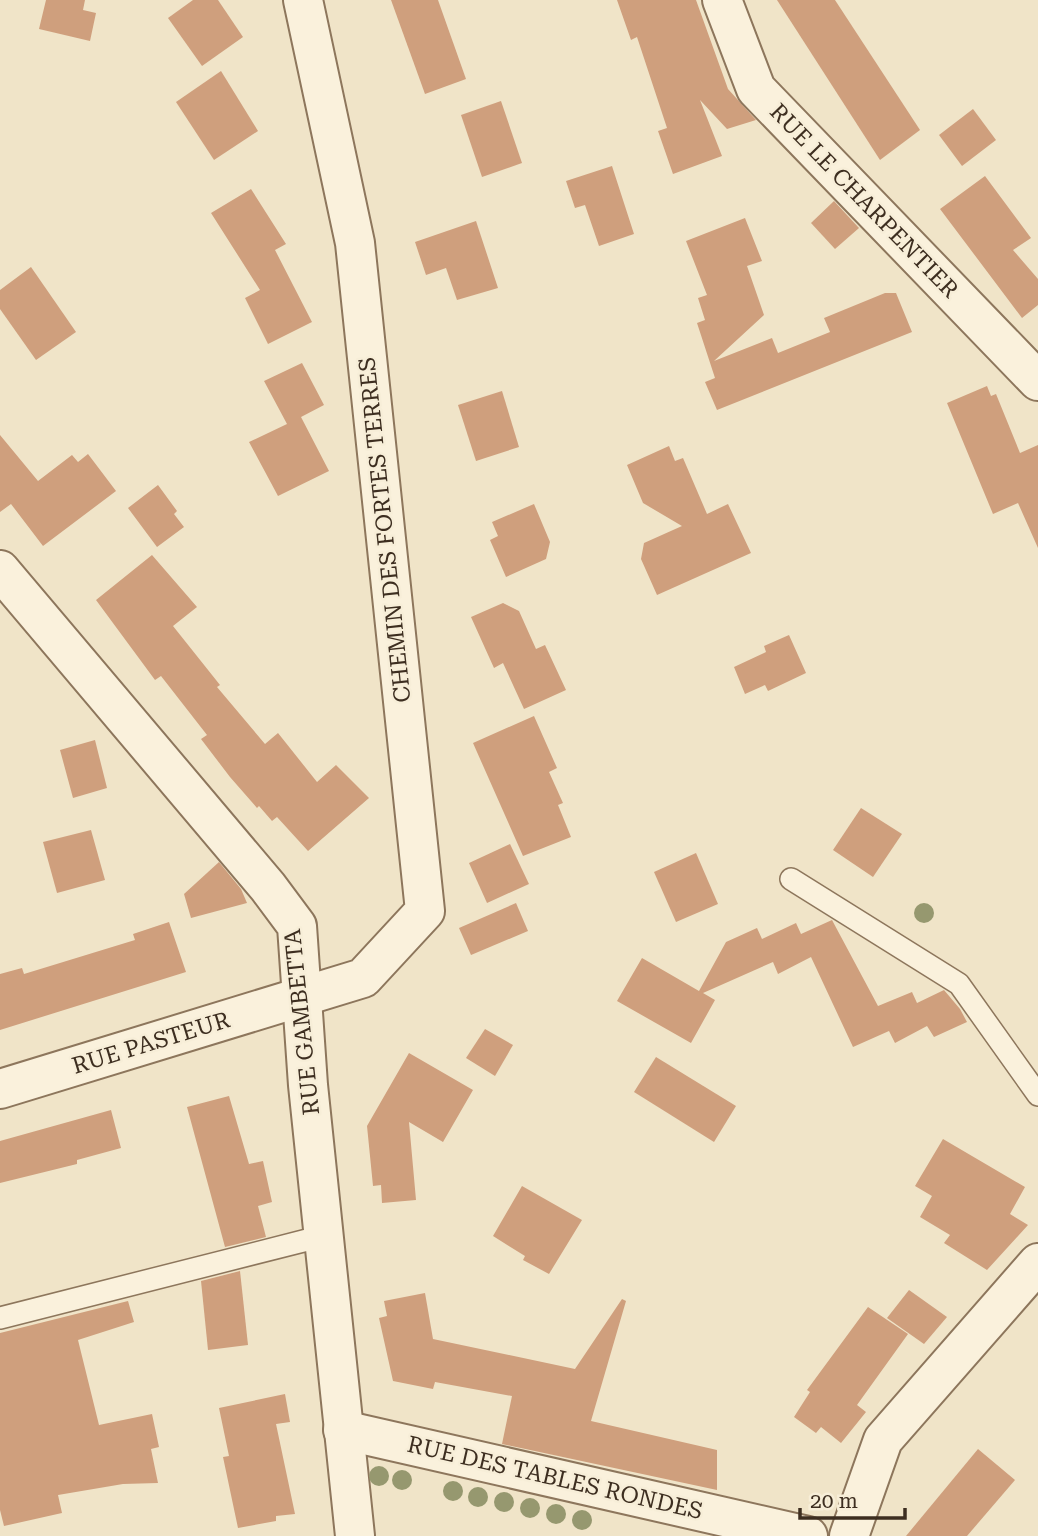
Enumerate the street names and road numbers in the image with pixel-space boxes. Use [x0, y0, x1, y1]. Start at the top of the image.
street label: RUE LE CHARPENTIER [764, 98, 964, 304]
street label: CHEMIN DES FORTES TERRES [353, 356, 417, 704]
street label: RUE GAMBETTA [279, 928, 325, 1116]
street label: RUE PASTEUR [69, 1006, 233, 1080]
street label: RUE DES TABLES RONDES [405, 1431, 705, 1525]

